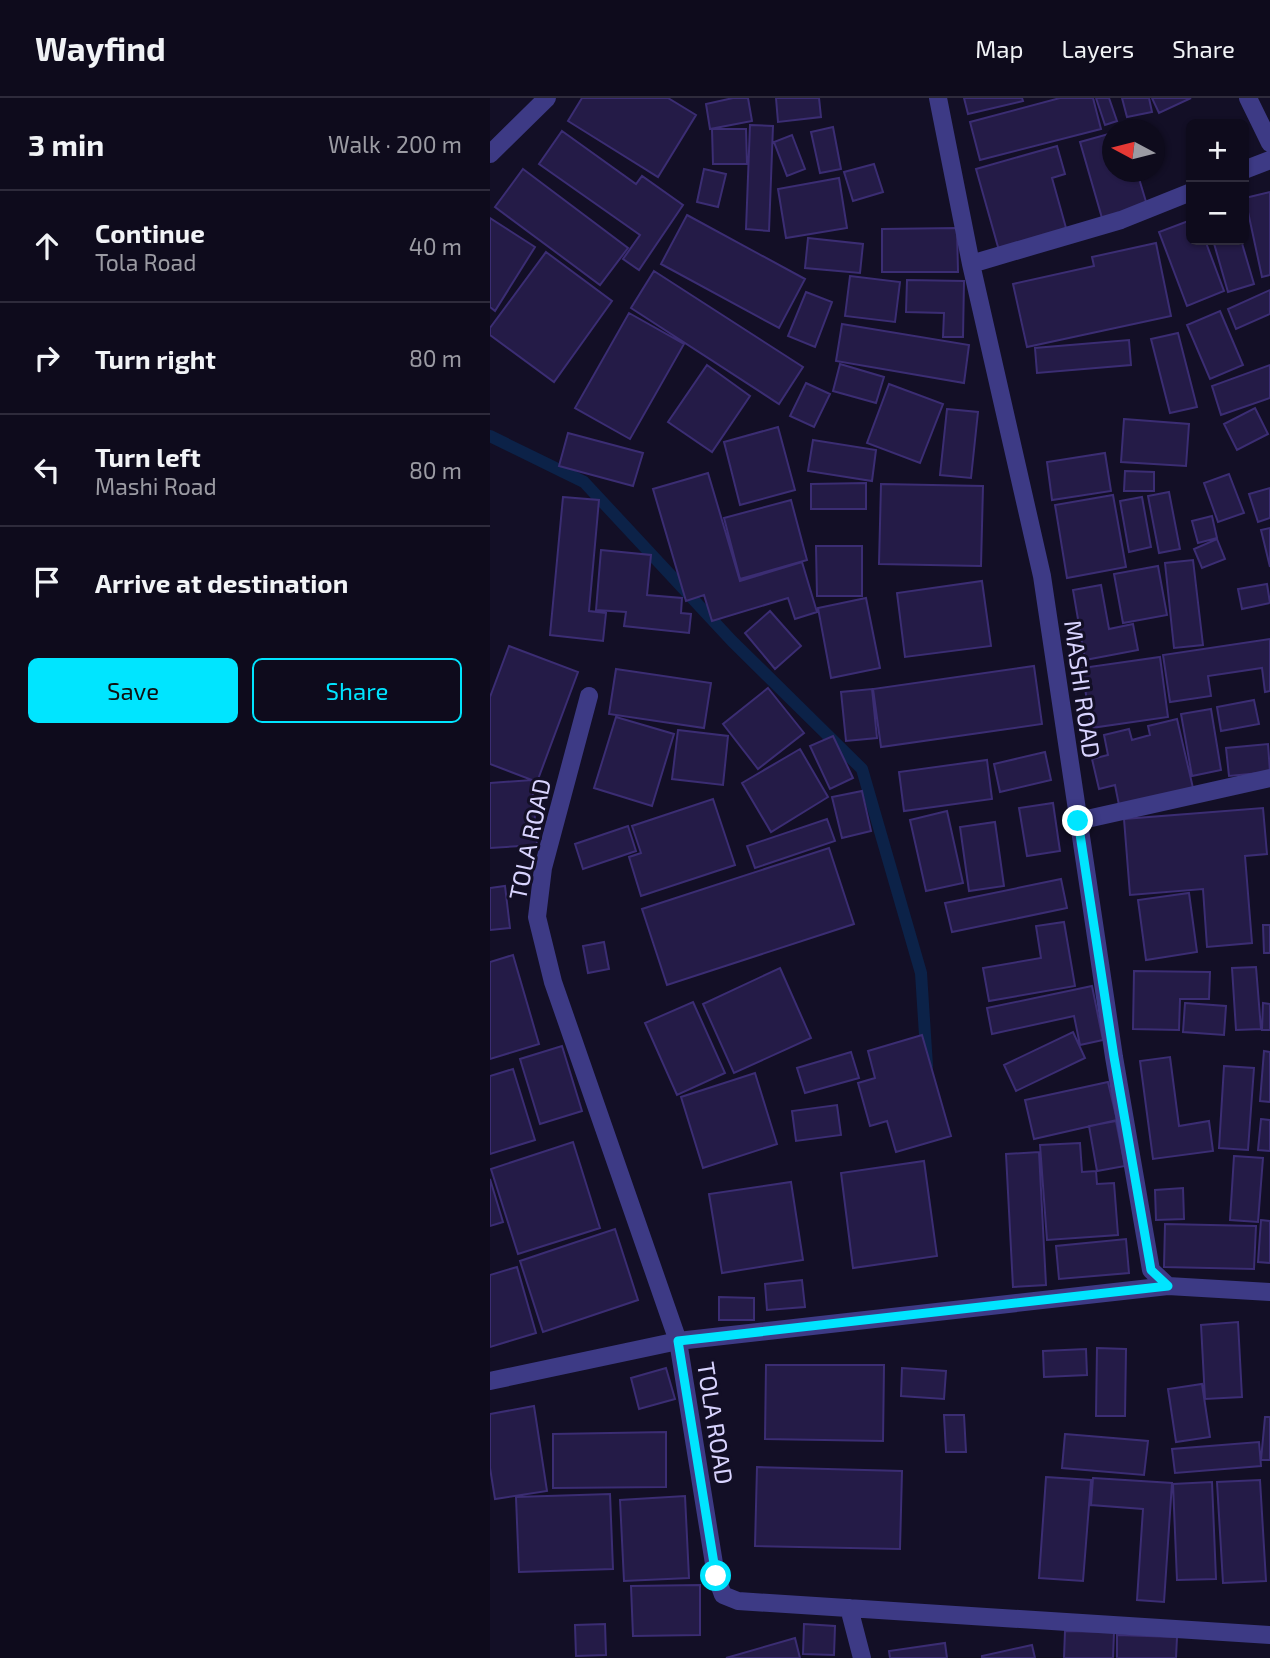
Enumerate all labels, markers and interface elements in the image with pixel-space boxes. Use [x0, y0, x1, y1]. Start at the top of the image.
text: Wayfind [35, 28, 166, 68]
text: Map [975, 34, 1023, 63]
text: Layers [1061, 34, 1134, 63]
text: Share [1172, 34, 1235, 63]
north arrow [1102, 119, 1165, 182]
map controls [1186, 119, 1249, 245]
button: + [1186, 119, 1249, 182]
text: 3 min [28, 126, 104, 162]
text: Walk · 200 m [328, 130, 462, 158]
button: − [1186, 182, 1249, 245]
text: Continue [95, 217, 205, 248]
icon: ahead [28, 227, 66, 265]
text: 40 m [409, 232, 462, 260]
text: Tola Road [95, 248, 196, 276]
icon: right [28, 339, 66, 377]
text: Turn right [95, 343, 216, 374]
text: 80 m [409, 344, 462, 372]
text: Turn left [95, 441, 201, 472]
icon: left [28, 451, 66, 489]
text: 80 m [409, 456, 462, 484]
text: Mashi Road [95, 472, 217, 500]
icon: arrive [28, 563, 66, 601]
text: Arrive at destination [95, 567, 348, 598]
street label: MASHI ROAD [1059, 618, 1107, 760]
button: Save [28, 658, 238, 723]
button: Share [252, 658, 462, 723]
street label: TOLA ROAD [502, 776, 556, 902]
route end [1062, 805, 1093, 836]
street label: TOLA ROAD [692, 1360, 740, 1486]
route start [700, 1560, 731, 1591]

